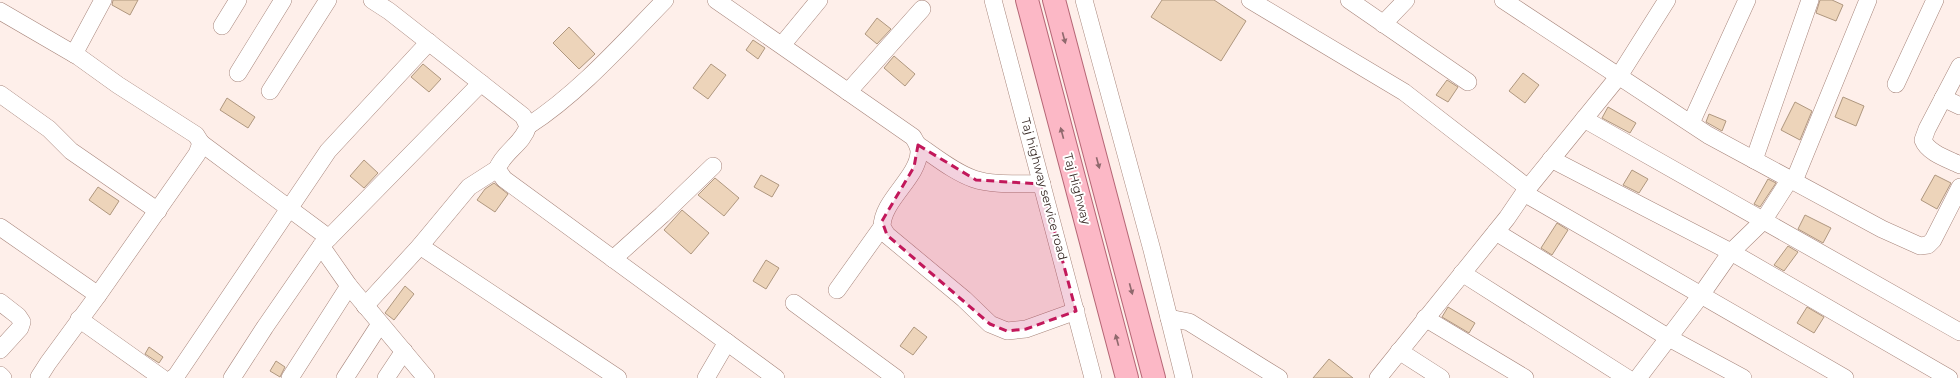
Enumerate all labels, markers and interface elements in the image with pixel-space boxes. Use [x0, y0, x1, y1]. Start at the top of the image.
one-way arrow [1062, 31, 1068, 44]
street label: Taj highway service road [1018, 116, 1071, 262]
one-way arrow [1059, 127, 1065, 139]
street label: Taj Highway [1061, 152, 1094, 227]
one-way arrow [1095, 157, 1101, 170]
one-way arrow [1128, 283, 1134, 295]
one-way arrow [1113, 334, 1119, 347]

